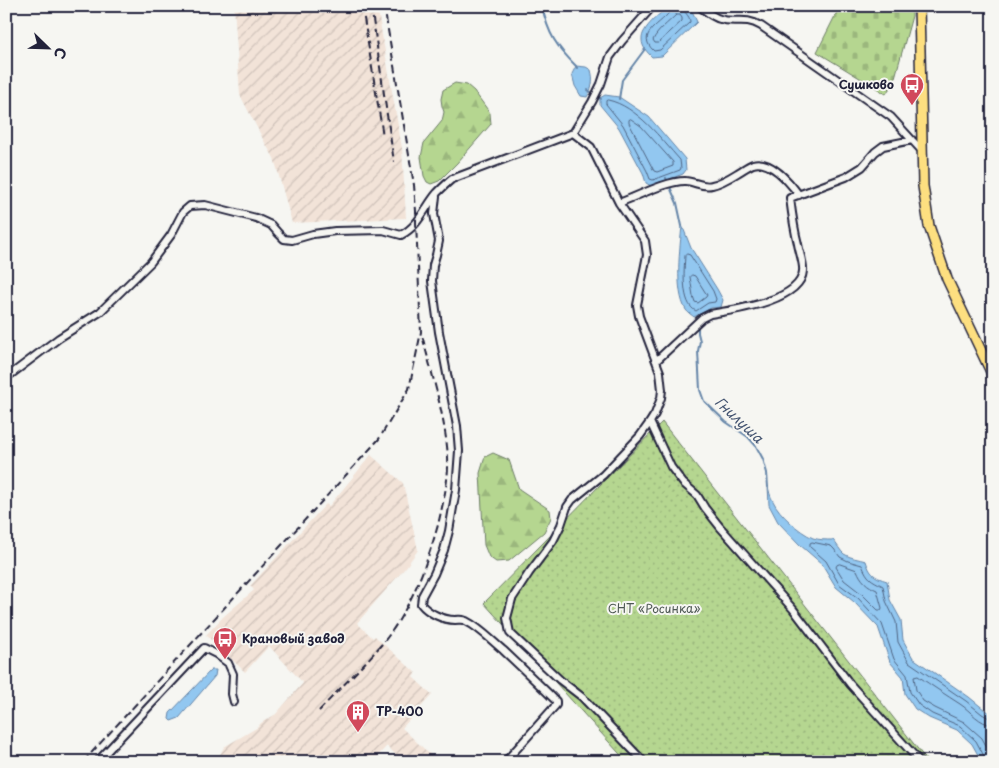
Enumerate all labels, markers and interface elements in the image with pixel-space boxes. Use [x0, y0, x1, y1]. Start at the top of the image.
north arrow [22, 22, 72, 72]
text: С [49, 44, 72, 62]
bus stop icon: Сушково [899, 72, 925, 106]
place label: Сушково [839, 75, 894, 93]
water label: Гнилуша [710, 392, 769, 448]
park label: СНТ «Росинка» [608, 599, 700, 617]
bus stop icon: Крановый завод [212, 626, 238, 660]
place label: Крановый завод [242, 629, 345, 647]
building icon: ТР-400 [345, 699, 371, 733]
place label: ТР-400 [376, 702, 423, 720]

